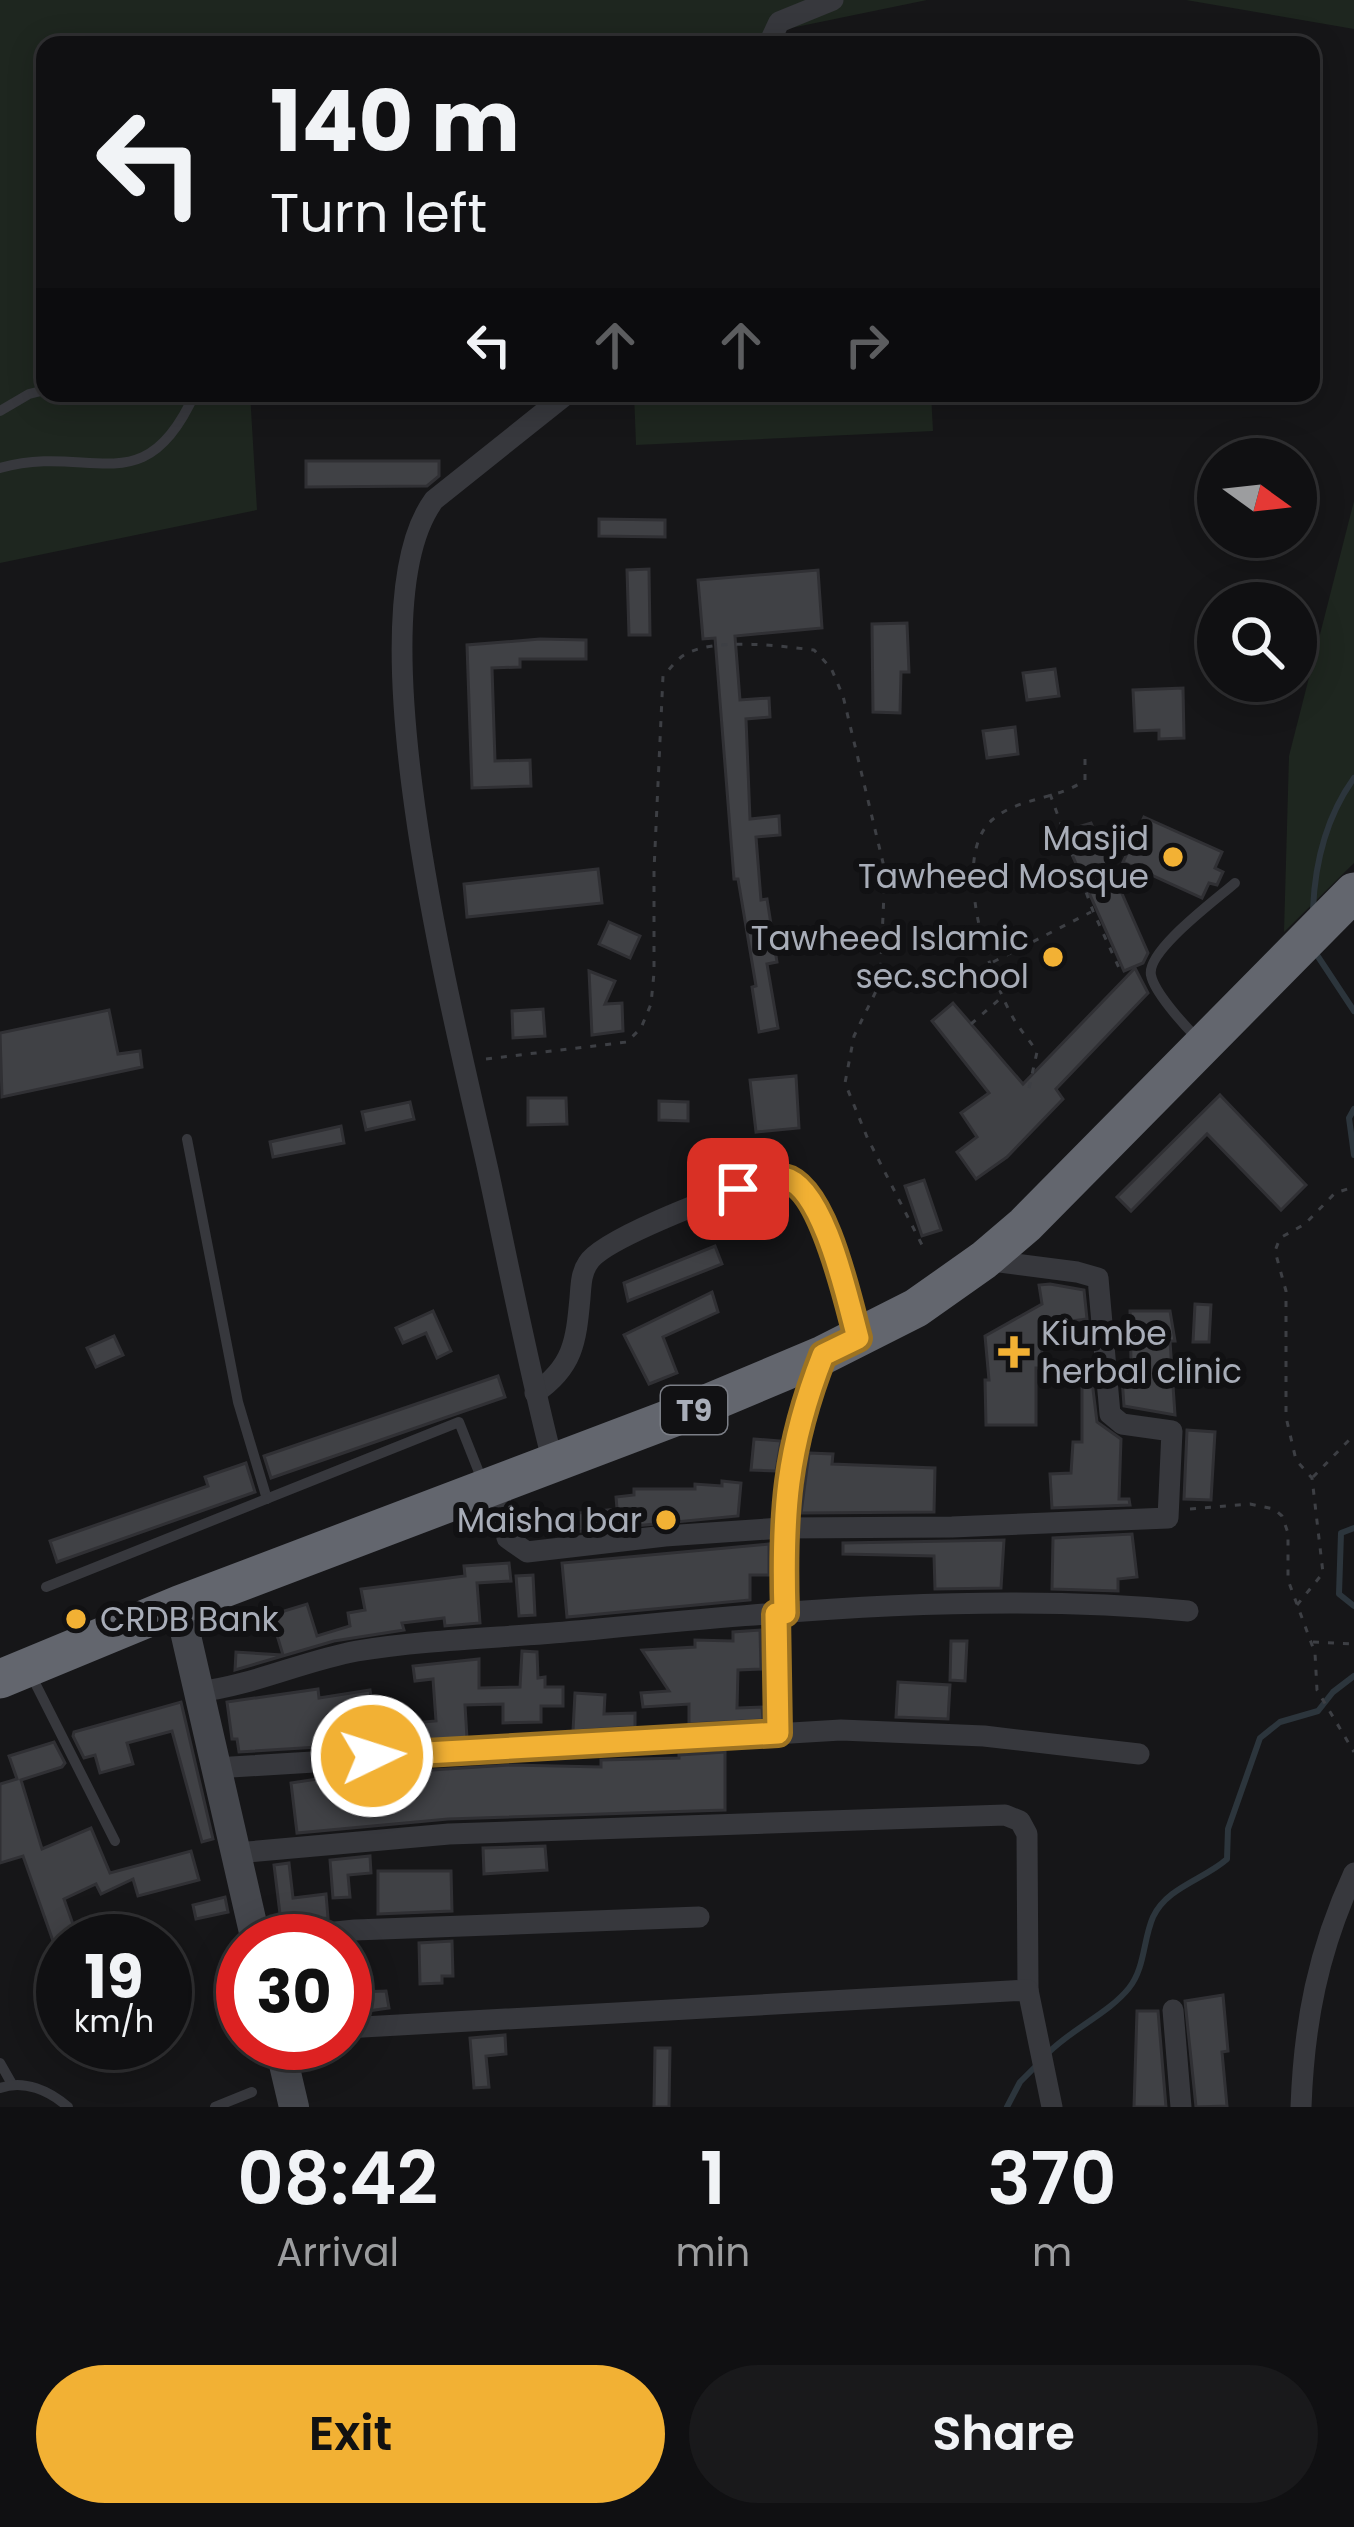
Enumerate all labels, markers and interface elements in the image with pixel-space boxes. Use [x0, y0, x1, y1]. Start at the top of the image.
text: 140 m [270, 63, 520, 180]
icon: left [72, 84, 228, 240]
text: Turn left [270, 175, 487, 251]
icon: left [456, 312, 522, 378]
icon: ahead [582, 312, 648, 378]
icon: ahead [708, 312, 774, 378]
icon: right [834, 312, 900, 378]
north arrow [1197, 438, 1317, 558]
map controls [1197, 438, 1317, 702]
button: search [1197, 582, 1317, 702]
place label: Masjid Tawheed Mosque [858, 815, 1149, 900]
marker: Masjid Tawheed Mosque [1160, 844, 1186, 870]
place label: Tawheed Islamic sec.school [751, 915, 1029, 1000]
marker: Tawheed Islamic sec.school [1040, 944, 1066, 970]
pin [687, 1138, 789, 1240]
icon: arrive [705, 1156, 771, 1222]
place label: Kiumbe herbal clinic [1041, 1310, 1242, 1395]
marker: Kiumbe herbal clinic [998, 1336, 1030, 1368]
road number: T9 [661, 1386, 727, 1434]
place label: Maisha bar [457, 1497, 642, 1544]
marker: Maisha bar [653, 1507, 679, 1533]
place label: CRDB Bank [100, 1596, 279, 1643]
marker: CRDB Bank [63, 1606, 89, 1632]
position arrow [309, 1693, 435, 1819]
speed limit sign: 30 [216, 1914, 372, 2070]
text: 19 [84, 1935, 144, 2019]
text: km/h [74, 2000, 154, 2043]
text: 08:42 [237, 2128, 438, 2229]
text: 1 [700, 2128, 726, 2229]
text: 370 [987, 2128, 1117, 2229]
text: Arrival [276, 2225, 399, 2280]
text: min [675, 2225, 750, 2280]
text: m [1032, 2225, 1072, 2280]
button: Exit [36, 2365, 665, 2503]
button: Share [689, 2365, 1318, 2503]

